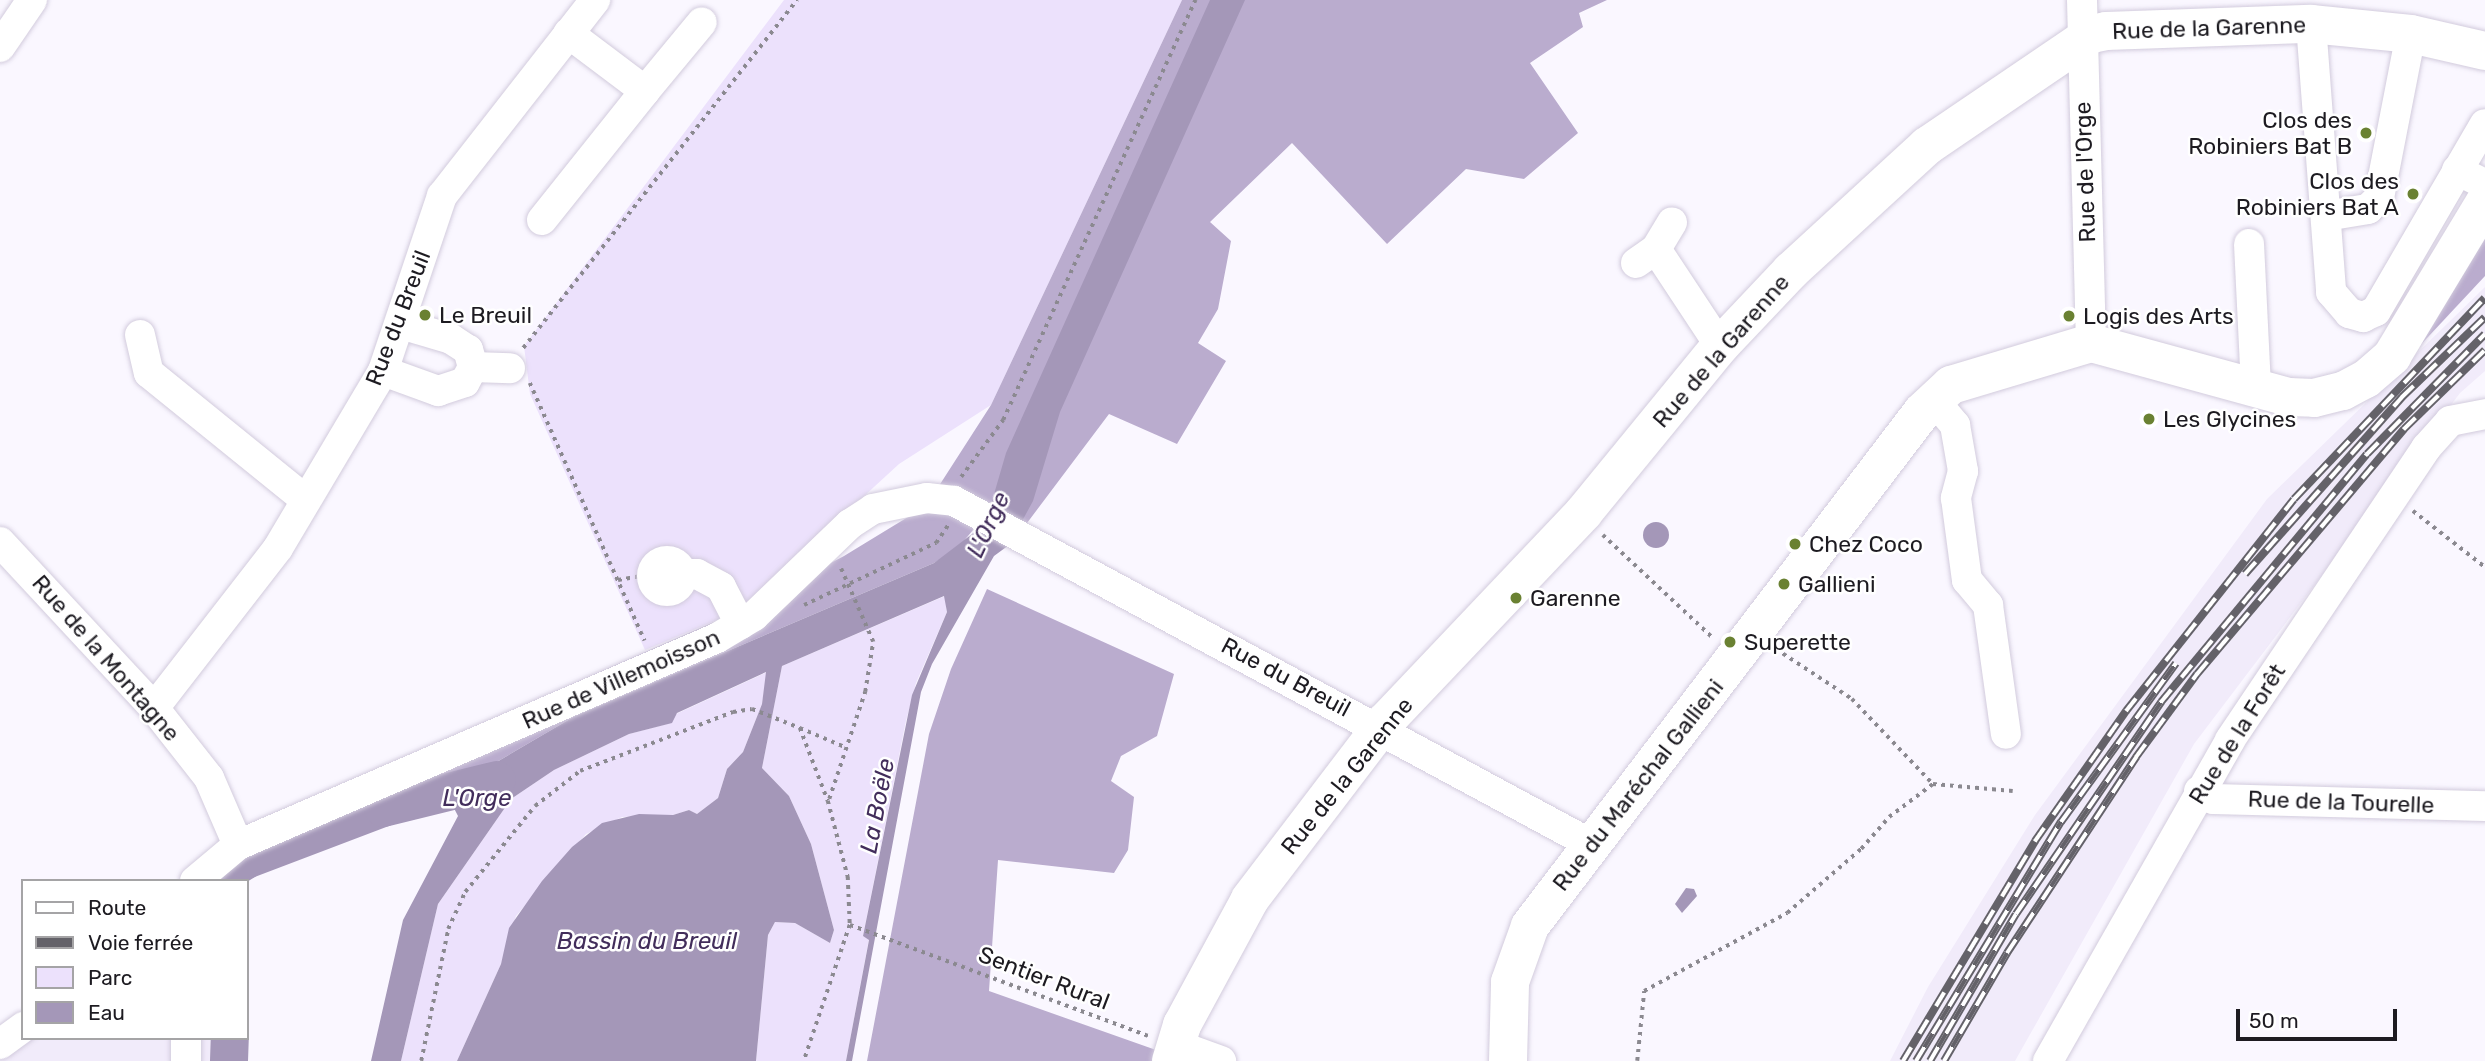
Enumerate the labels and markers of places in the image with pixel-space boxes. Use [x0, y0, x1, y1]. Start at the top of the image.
place label: Clos des Robiniers Bat B [2188, 106, 2352, 160]
marker: Clos des Robiniers Bat B [2358, 125, 2374, 141]
place label: Clos des Robiniers Bat A [2235, 167, 2399, 221]
marker: Clos des Robiniers Bat A [2405, 186, 2421, 202]
place label: Le Breuil [439, 301, 532, 329]
place label: Logis des Arts [2083, 302, 2234, 330]
marker: Le Breuil [417, 307, 433, 323]
marker: Logis des Arts [2061, 308, 2077, 324]
place label: Les Glycines [2163, 405, 2296, 433]
marker: Les Glycines [2141, 411, 2157, 427]
place label: Chez Coco [1809, 530, 1923, 558]
marker: Chez Coco [1787, 536, 1803, 552]
place label: Gallieni [1798, 570, 1875, 598]
marker: Gallieni [1776, 576, 1792, 592]
place label: Garenne [1530, 584, 1621, 612]
marker: Garenne [1508, 590, 1524, 606]
place label: Superette [1744, 628, 1851, 656]
marker: Superette [1722, 634, 1738, 650]

